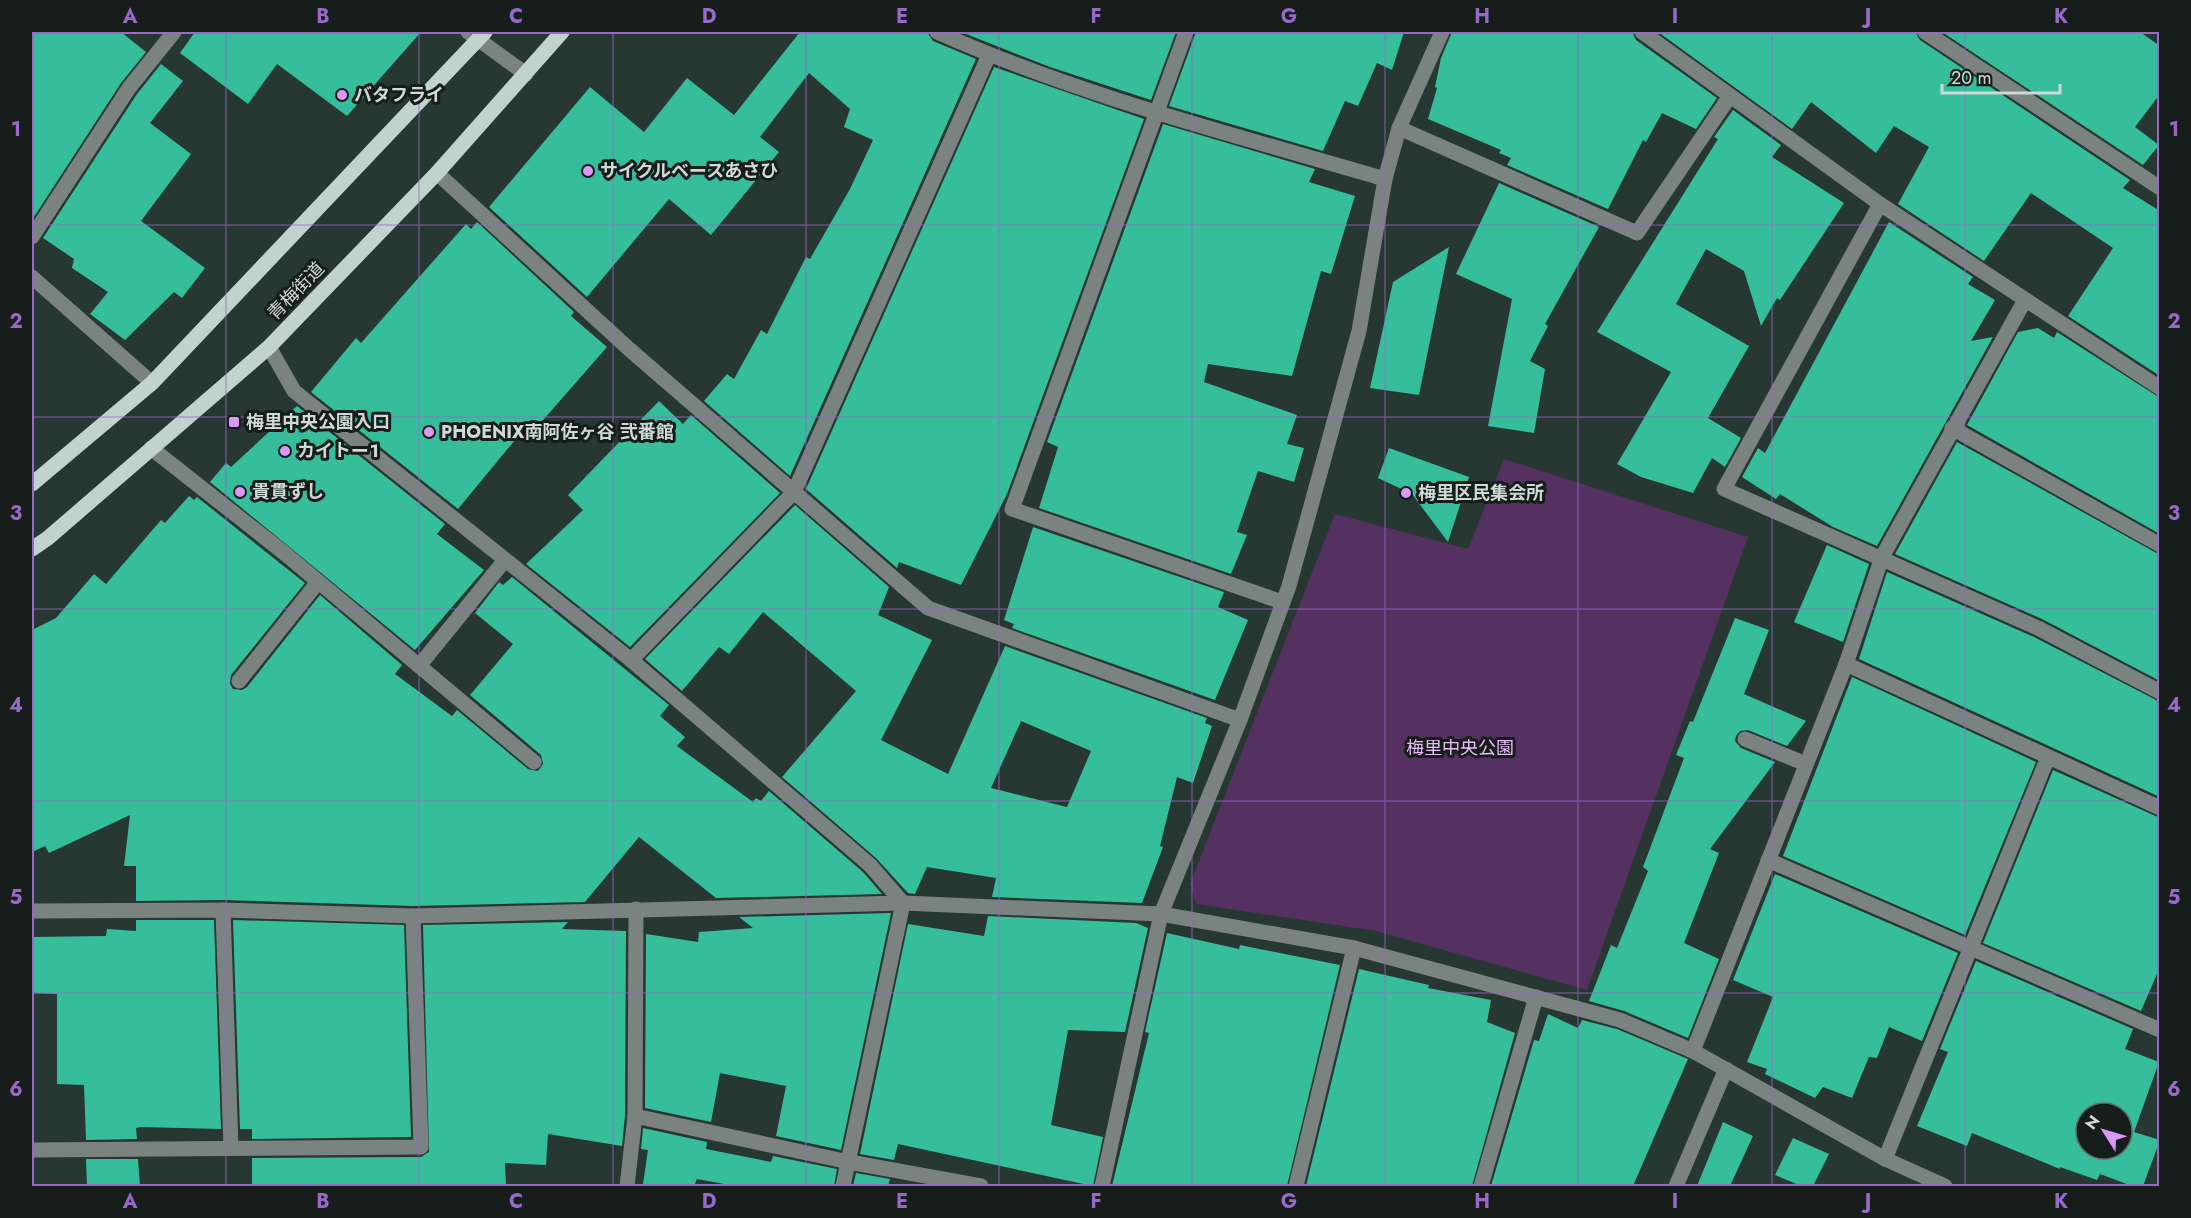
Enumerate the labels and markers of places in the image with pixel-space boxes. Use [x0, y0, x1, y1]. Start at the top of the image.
place label: バタフライ [354, 82, 444, 108]
marker: バタフライ [335, 88, 349, 102]
place label: サイクルベースあさひ [600, 158, 778, 184]
marker: サイクルベースあさひ [581, 164, 595, 178]
place label: 梅里中央公園入口 [246, 409, 390, 435]
marker: 梅里中央公園入口 [227, 415, 241, 429]
place label: PHOENIX南阿佐ヶ谷 弐番館 [441, 419, 674, 445]
marker: PHOENIX南阿佐ヶ谷 弐番館 [422, 425, 436, 439]
place label: カイトー１ [297, 438, 380, 464]
marker: カイトー１ [278, 444, 292, 458]
place label: 貴貫ずし [252, 479, 324, 505]
place label: 梅里区民集会所 [1418, 480, 1544, 506]
marker: 貴貫ずし [233, 485, 247, 499]
marker: 梅里区民集会所 [1399, 486, 1413, 500]

